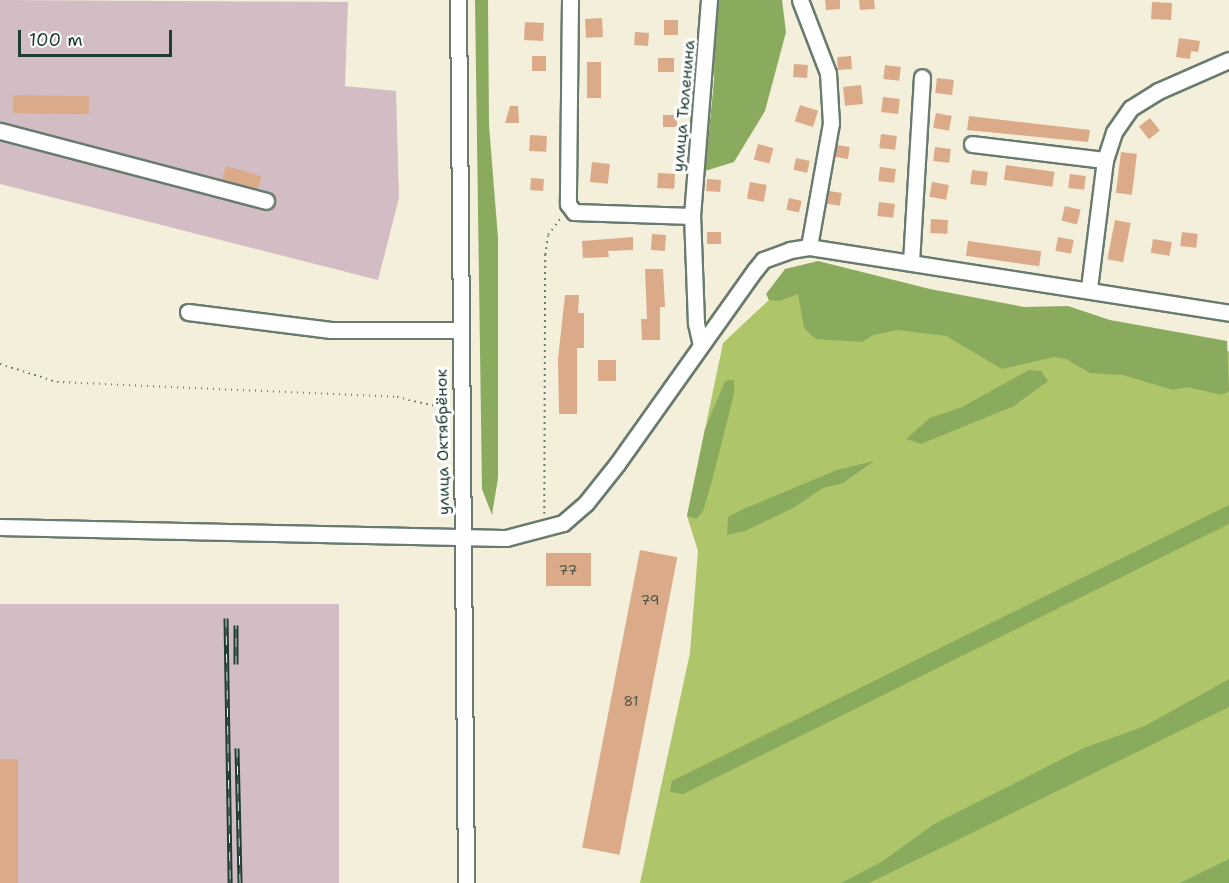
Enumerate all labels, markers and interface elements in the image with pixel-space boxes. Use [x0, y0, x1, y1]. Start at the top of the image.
scale bar [21, 18, 176, 56]
text: 100 m [29, 28, 83, 52]
street label: улица Тюленина [669, 39, 699, 173]
street label: улица Октябрёнок [432, 369, 454, 515]
house number: 77 [559, 562, 577, 578]
house number: 79 [640, 592, 660, 608]
house number: 81 [623, 693, 639, 709]

